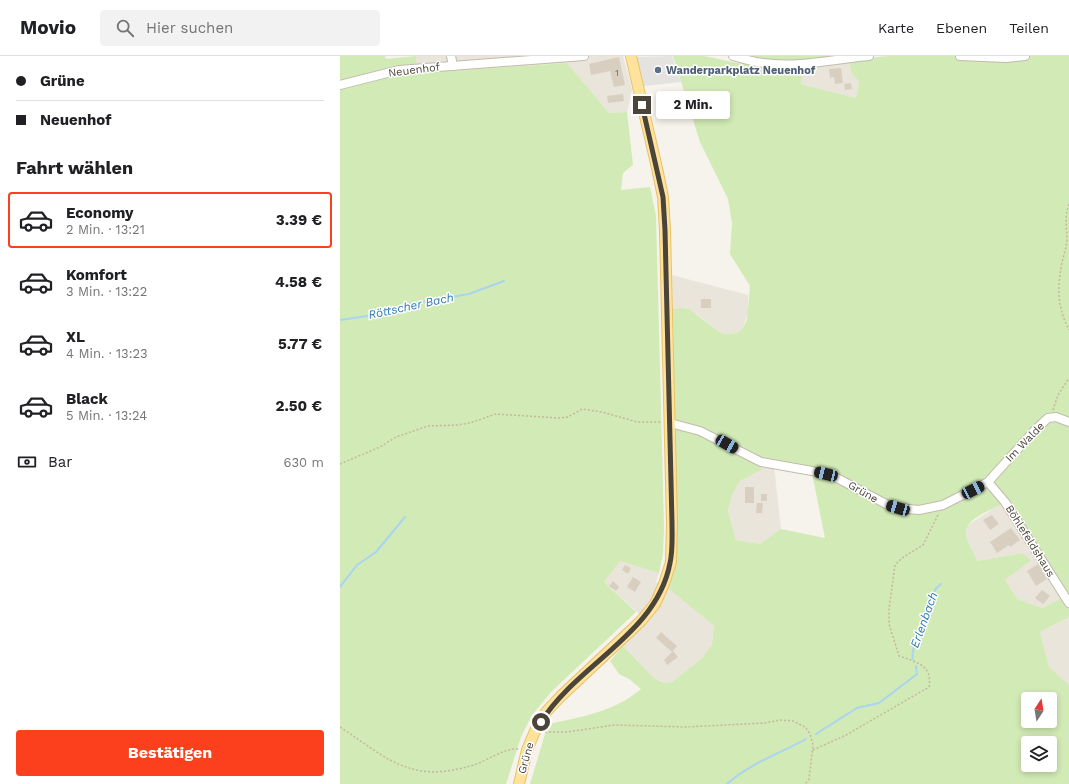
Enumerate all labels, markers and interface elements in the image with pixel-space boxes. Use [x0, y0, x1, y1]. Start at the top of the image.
search box [100, 10, 380, 46]
text: Movio [20, 16, 76, 39]
icon: search [114, 17, 136, 39]
text: Hier suchen [146, 19, 233, 37]
text: Karte [878, 20, 914, 36]
text: Ebenen [936, 20, 987, 36]
text: Teilen [1009, 20, 1049, 36]
street label: Neuenhof [387, 60, 441, 80]
place label: Wanderparkplatz Neuenhof [666, 64, 816, 77]
marker: Wanderparkplatz Neuenhof [653, 65, 663, 75]
house number: 1 [615, 68, 619, 78]
text: Grüne [40, 72, 85, 90]
callout: 2 Min. [656, 91, 730, 119]
route end [633, 96, 651, 114]
text: 2 Min. [674, 97, 712, 112]
text: Neuenhof [40, 111, 111, 129]
text: Fahrt wählen [16, 157, 133, 178]
icon: car [18, 202, 54, 238]
text: Economy [66, 204, 133, 222]
text: 3.39 € [276, 211, 322, 229]
text: 2 Min. · 13:21 [66, 222, 145, 237]
icon: car [18, 264, 54, 300]
text: Komfort [66, 266, 127, 284]
text: 4.58 € [275, 273, 322, 291]
text: 3 Min. · 13:22 [66, 284, 147, 299]
water label: Röttscher Bach [367, 290, 455, 322]
icon: car [18, 326, 54, 362]
text: XL [66, 328, 85, 346]
text: 5.77 € [278, 335, 322, 353]
text: 4 Min. · 13:23 [66, 346, 148, 361]
icon: car [18, 388, 54, 424]
text: Black [66, 390, 108, 408]
text: 2.50 € [275, 397, 322, 415]
text: 5 Min. · 13:24 [66, 408, 147, 423]
street label: Im Walde [1003, 419, 1047, 465]
car [714, 433, 740, 455]
icon: cash [16, 451, 38, 473]
text: Bar [48, 453, 72, 471]
text: 630 m [284, 455, 324, 470]
car [813, 465, 839, 483]
street label: Grüne [846, 478, 880, 506]
car [960, 479, 986, 501]
car [885, 499, 911, 517]
street label: Böhlefeldshaus [1003, 503, 1057, 580]
water label: Erlenbach [907, 590, 941, 650]
north arrow [1021, 692, 1057, 728]
map controls [1021, 692, 1057, 772]
route start [532, 713, 550, 731]
button: Bestätigen [16, 730, 324, 776]
button: layers [1021, 736, 1057, 772]
street label: Grüne [515, 741, 537, 775]

